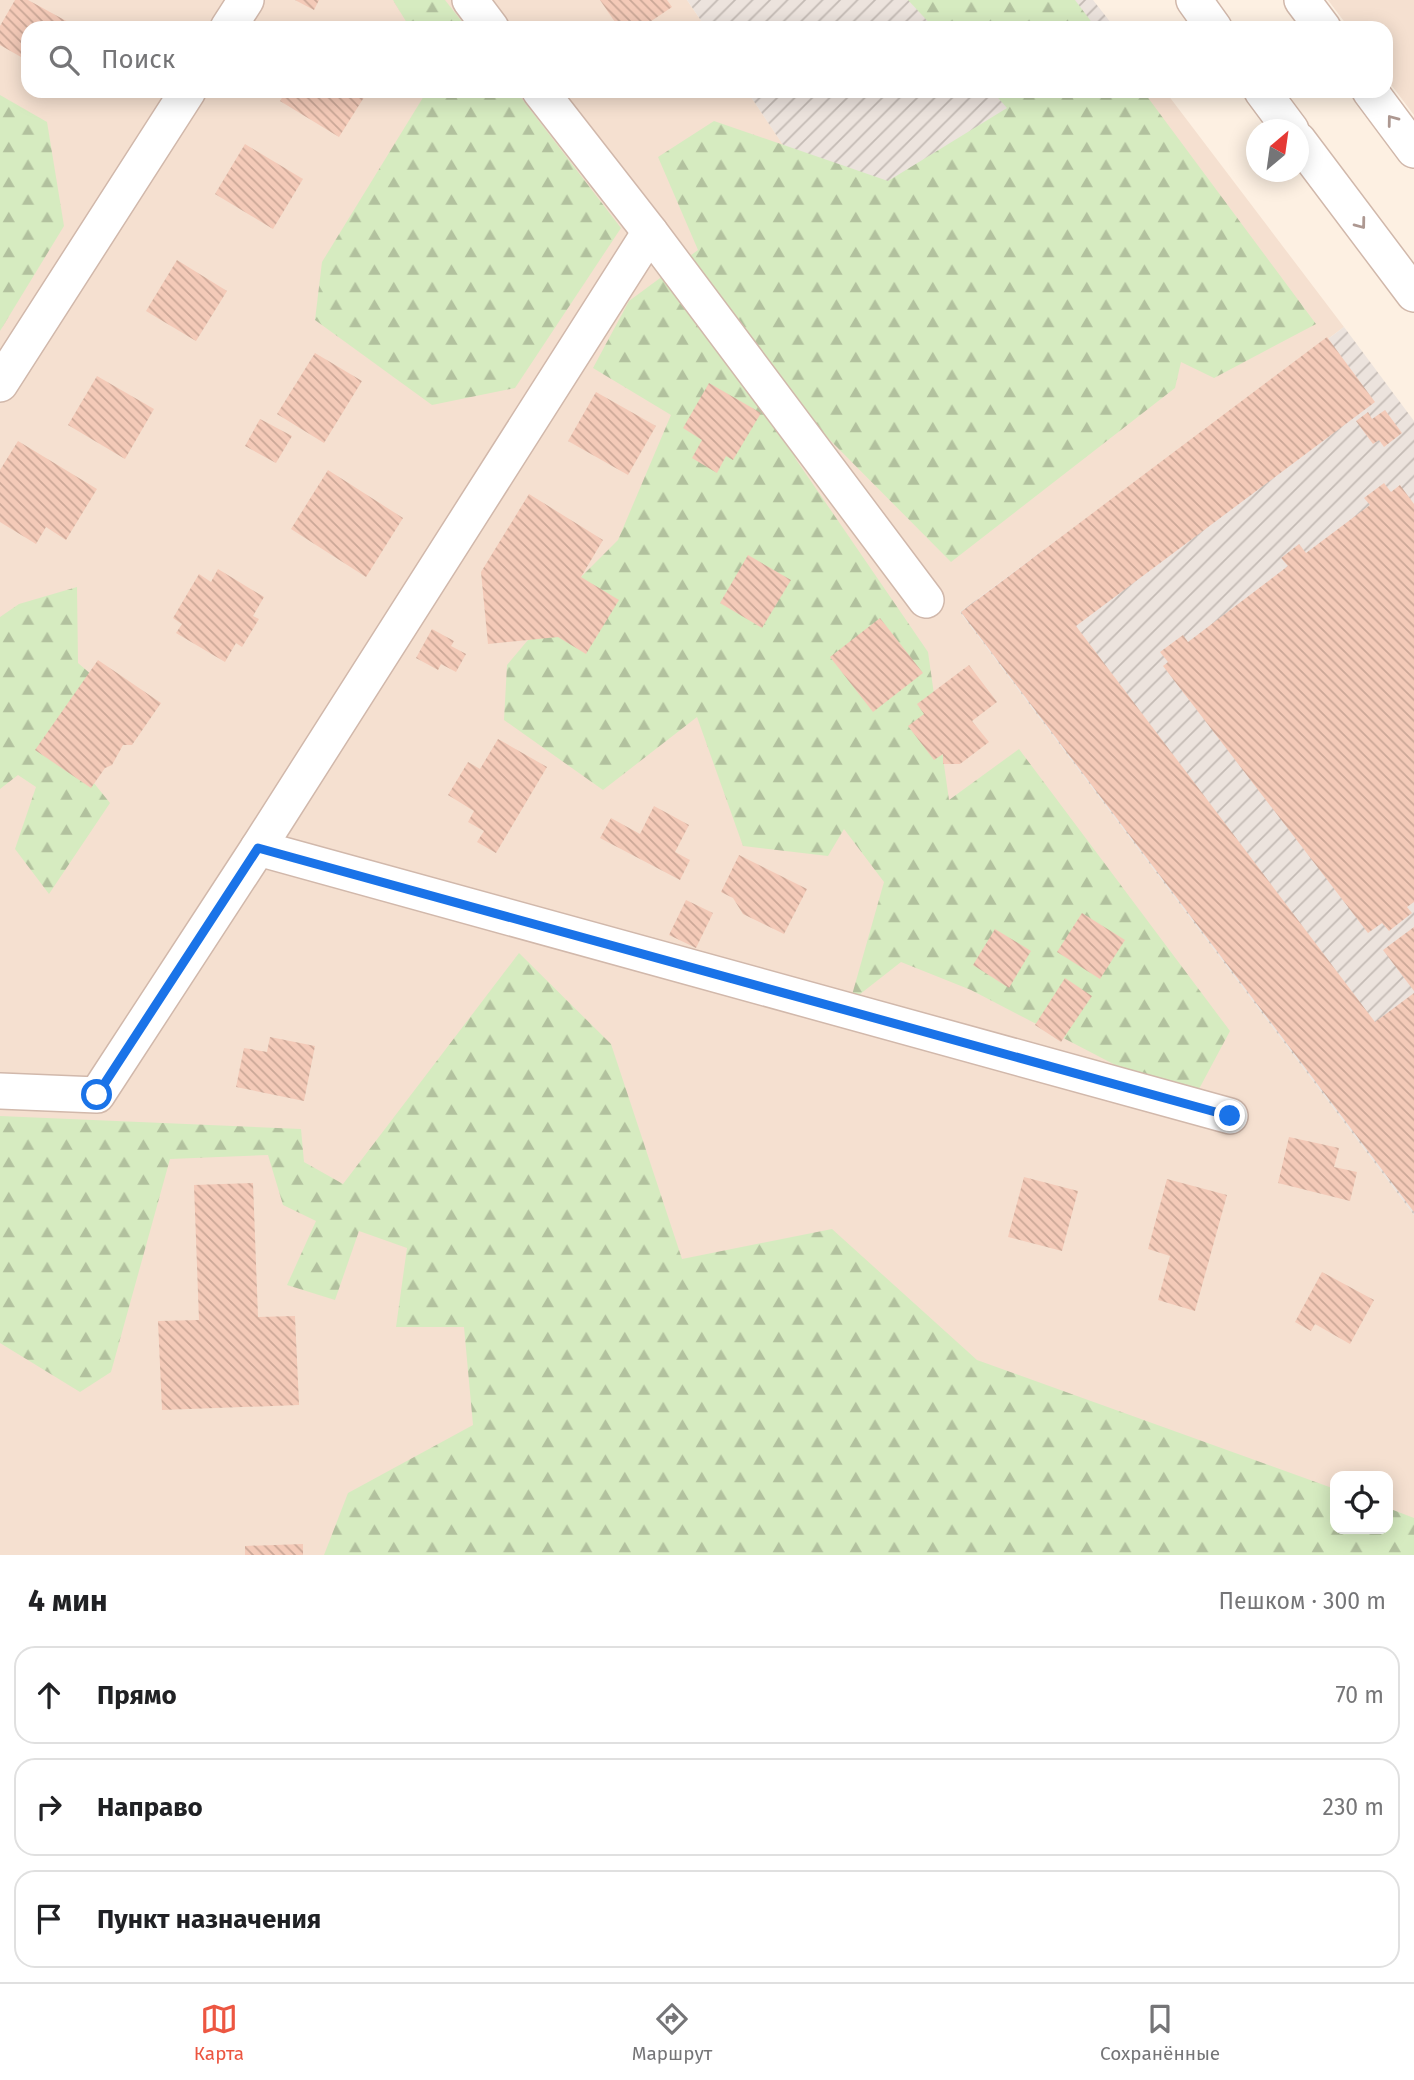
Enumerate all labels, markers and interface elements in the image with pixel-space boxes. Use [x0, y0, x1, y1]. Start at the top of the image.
search box [21, 21, 1393, 98]
icon: search [45, 41, 83, 79]
text: Поиск [101, 44, 175, 75]
one-way arrow [1388, 115, 1400, 128]
north arrow [1246, 119, 1309, 182]
one-way arrow [1353, 217, 1366, 229]
route start [81, 1079, 112, 1110]
route end [1214, 1100, 1245, 1131]
map controls [1330, 1471, 1393, 1534]
button: locate [1330, 1471, 1393, 1534]
text: 4 мин [28, 1583, 108, 1619]
text: Пешком · 300 m [1218, 1587, 1386, 1615]
icon: ahead [30, 1676, 68, 1714]
text: Прямо [97, 1680, 177, 1711]
text: 70 m [1335, 1681, 1384, 1709]
icon: right [30, 1788, 68, 1826]
text: Направо [97, 1792, 203, 1823]
text: 230 m [1323, 1793, 1384, 1821]
icon: arrive [30, 1900, 68, 1938]
text: Пункт назначения [97, 1904, 321, 1935]
tab: Карта [194, 2000, 244, 2065]
tab: Маршрут [632, 2000, 712, 2065]
tab: Сохранённые [1100, 2000, 1220, 2065]

